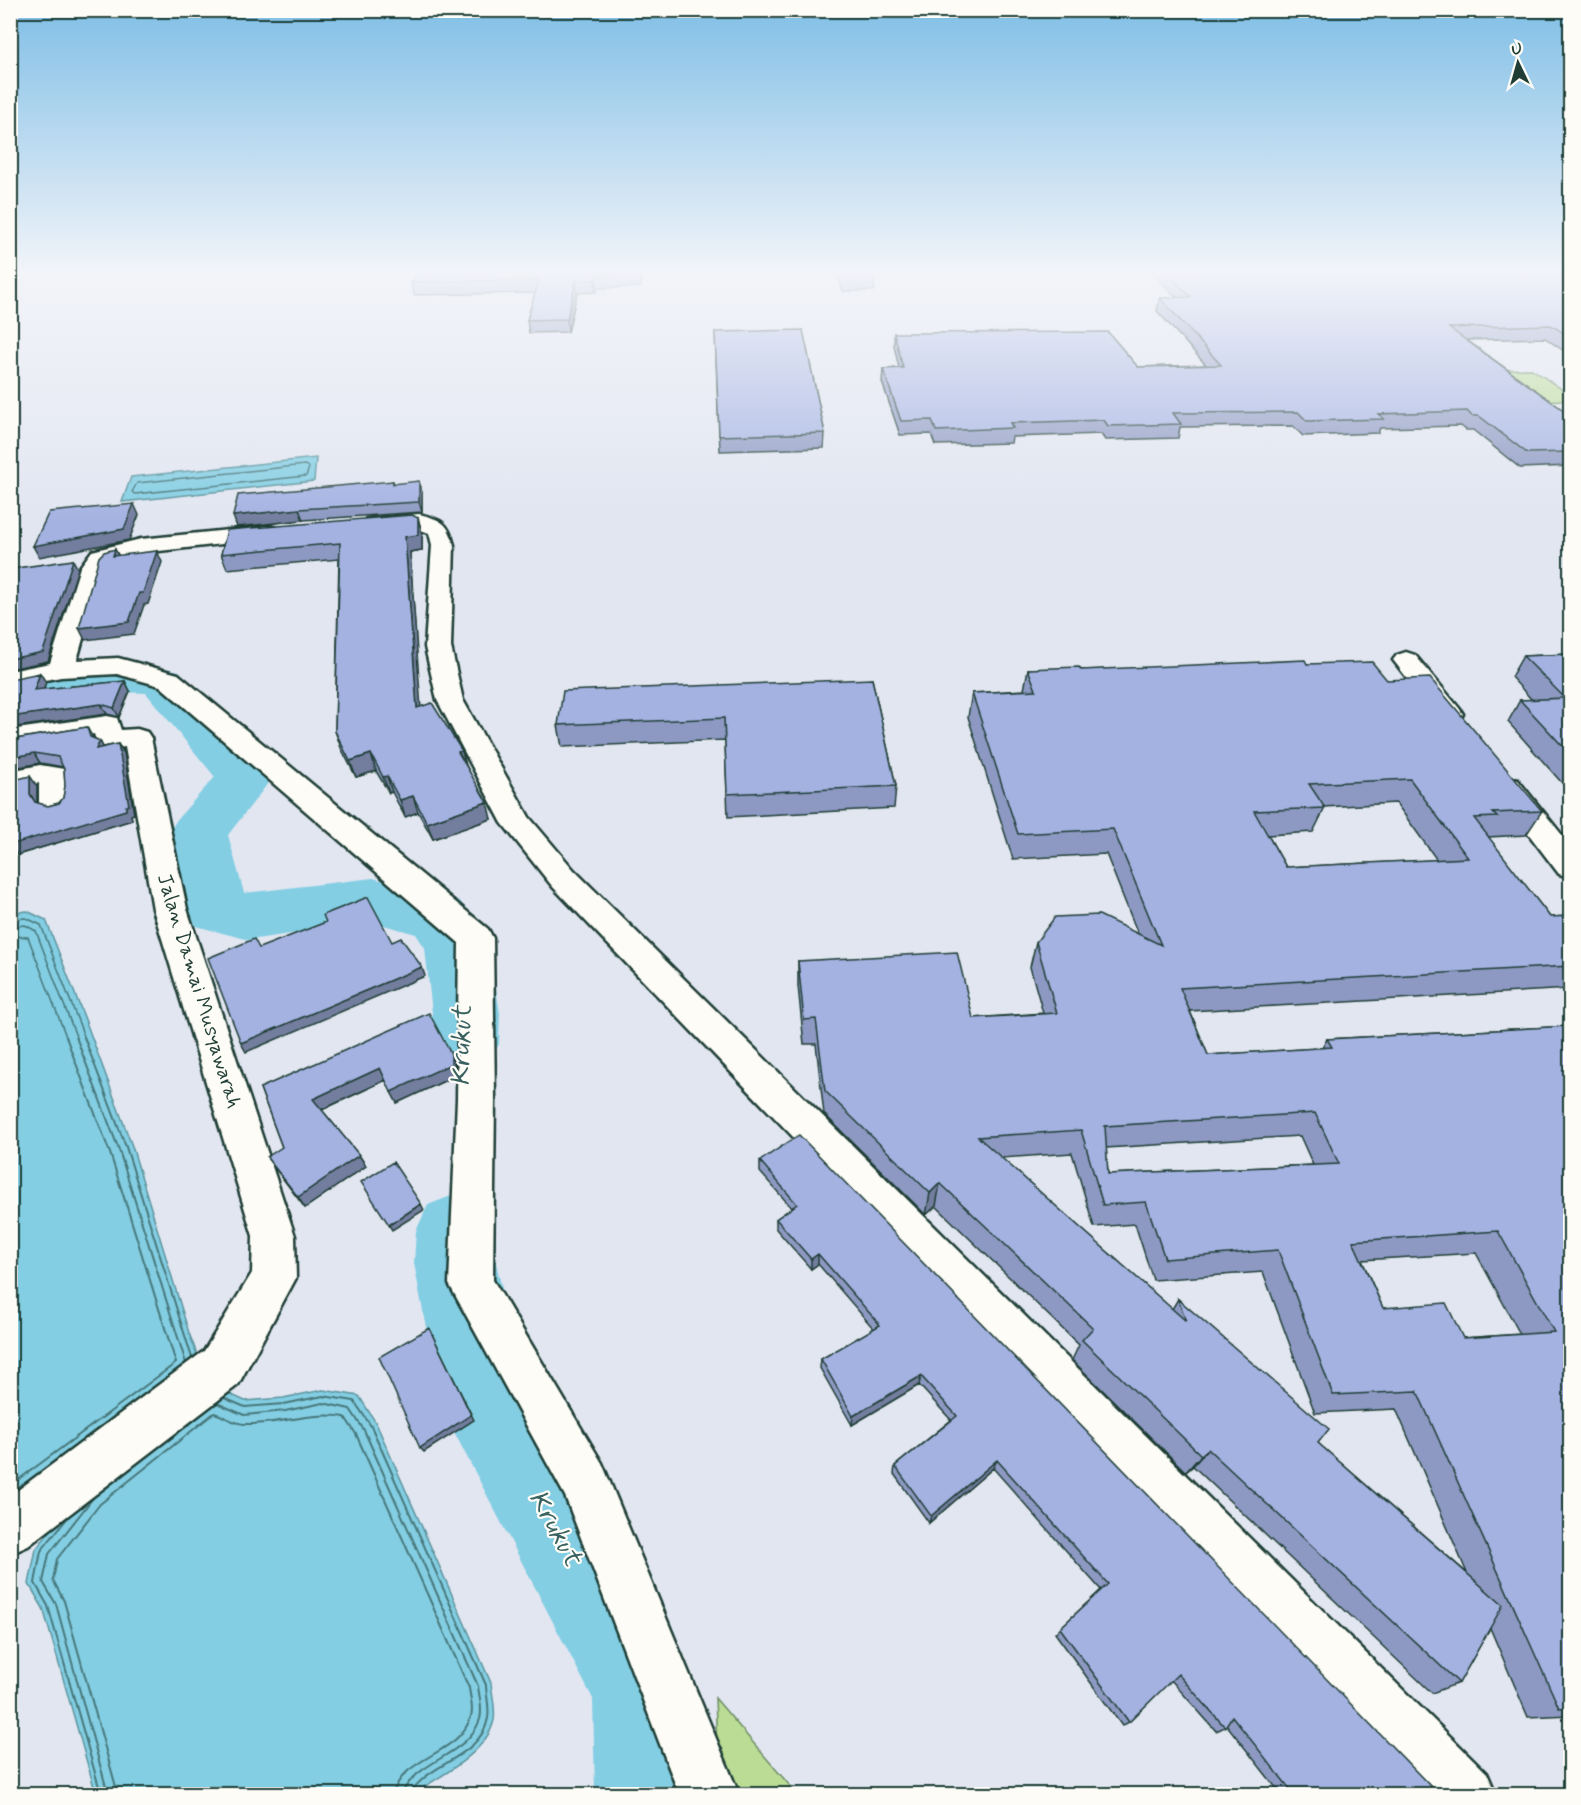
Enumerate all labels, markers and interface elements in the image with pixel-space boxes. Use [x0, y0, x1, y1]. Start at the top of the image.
north arrow [1488, 33, 1548, 93]
text: U [1511, 39, 1523, 60]
street label: Jalan Damai Musyawarah [150, 870, 248, 1112]
water label: Krukut [444, 1004, 480, 1087]
water label: Krukut [520, 1484, 590, 1573]

